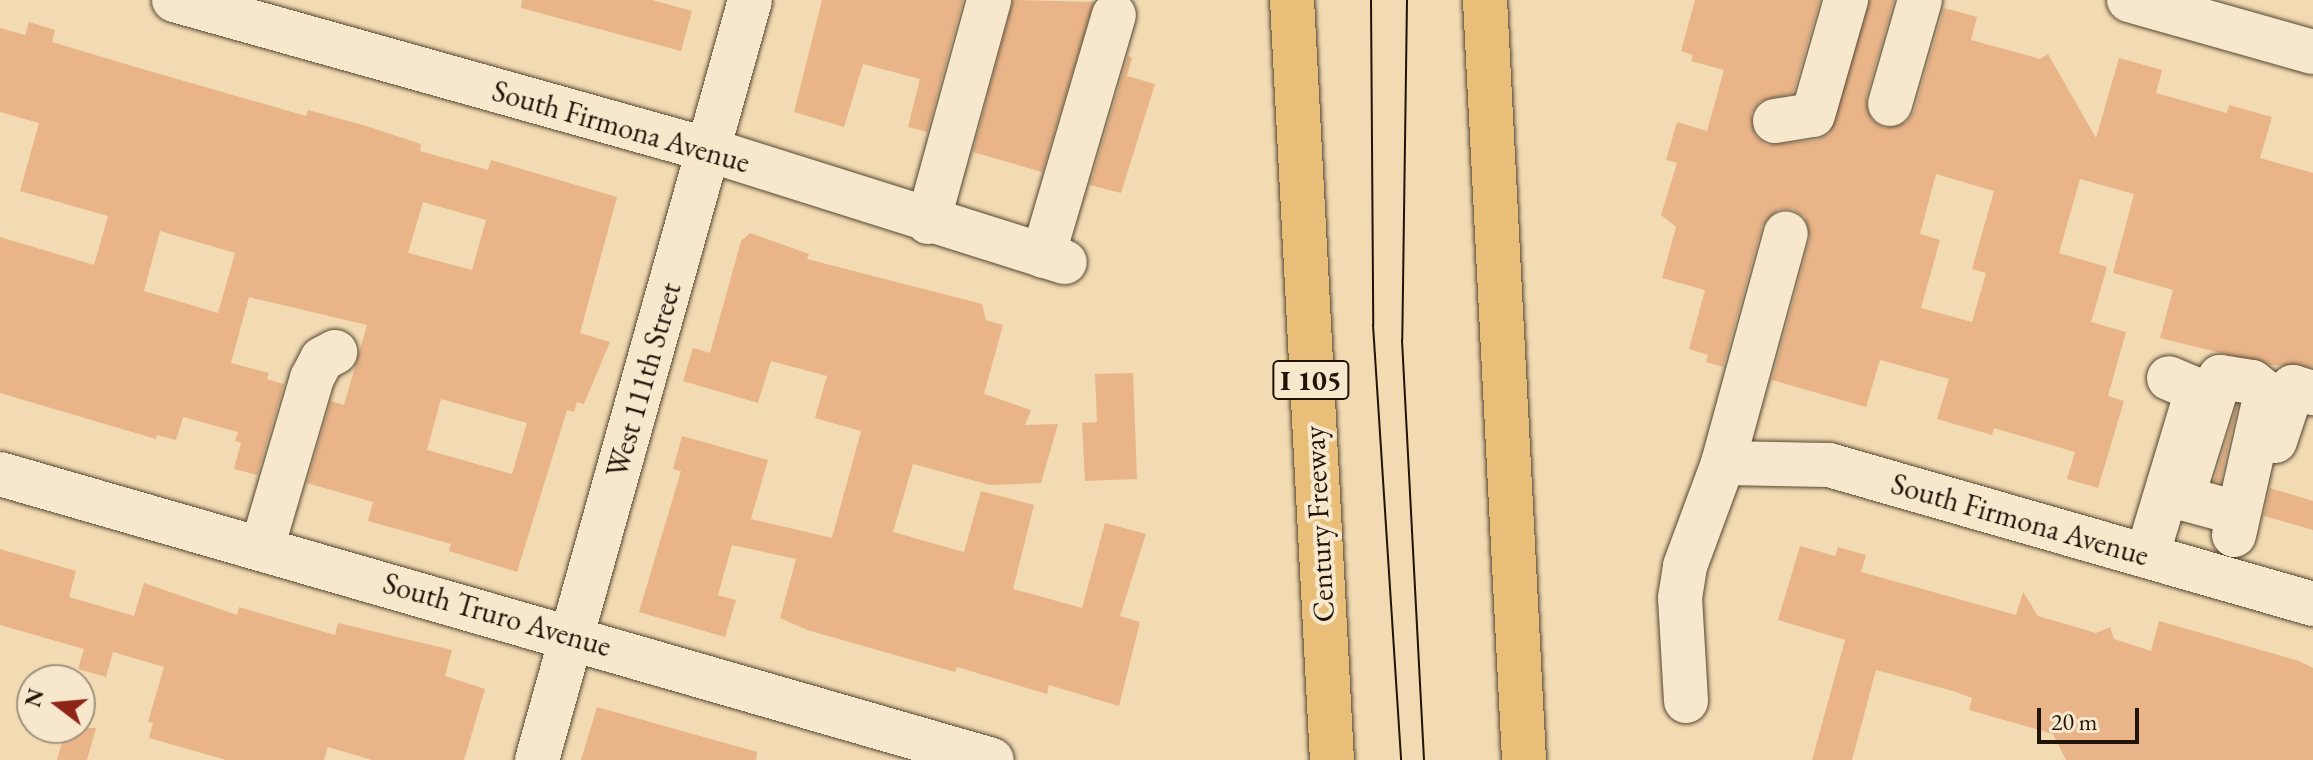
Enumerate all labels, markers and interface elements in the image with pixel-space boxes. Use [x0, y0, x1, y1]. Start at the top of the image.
street label: South Firmona Avenue [488, 73, 754, 181]
street label: West 111th Street [599, 278, 689, 482]
road number: I 105 [1271, 356, 1351, 404]
street label: Century Freeway [1296, 425, 1342, 623]
street label: South Firmona Avenue [1887, 466, 2153, 574]
street label: South Truro Avenue [379, 565, 615, 665]
north arrow [16, 664, 96, 744]
text: N [18, 685, 51, 710]
scale bar [2041, 692, 2143, 742]
text: 20 m [2051, 706, 2098, 737]

